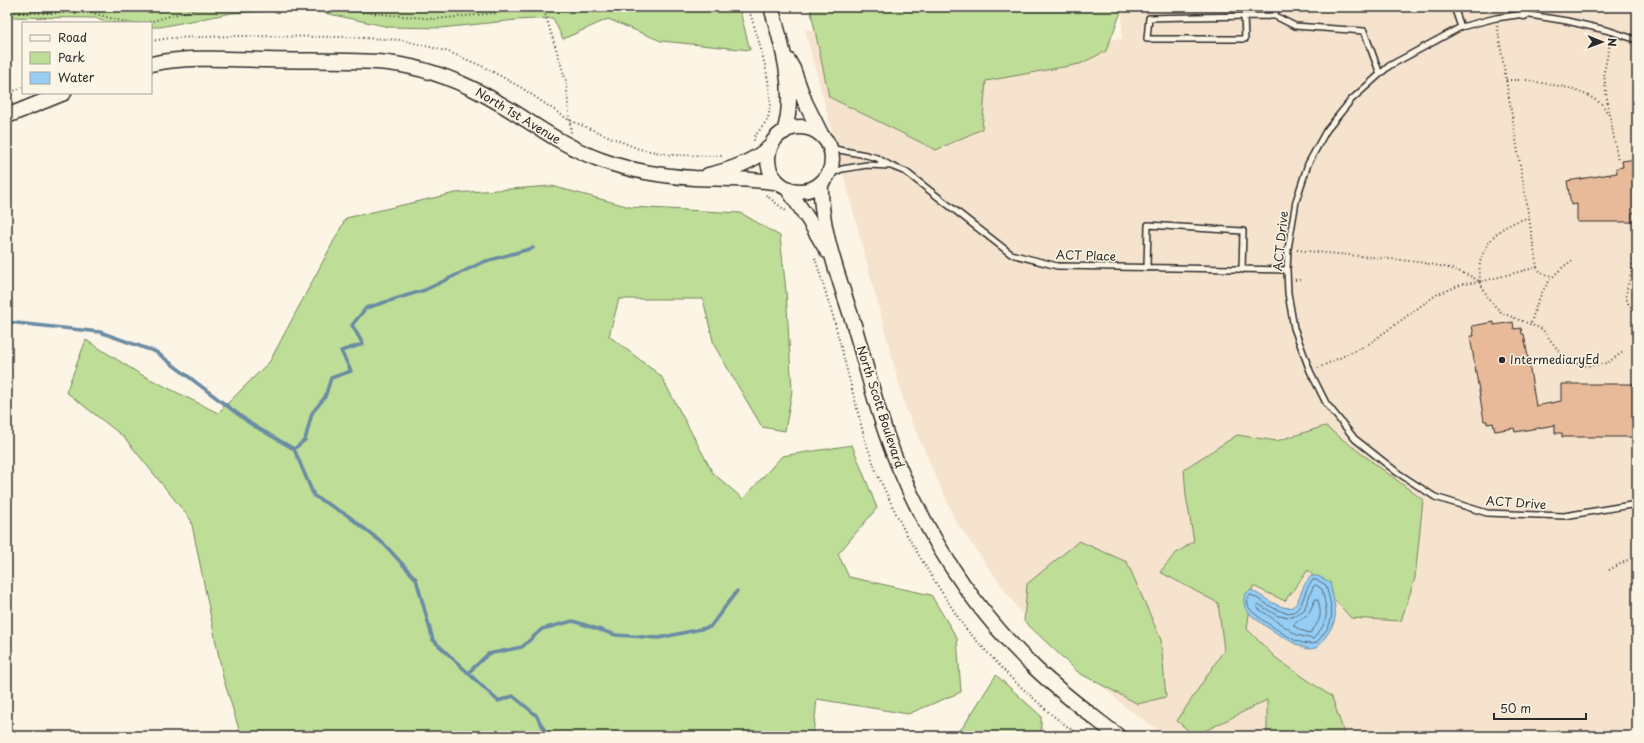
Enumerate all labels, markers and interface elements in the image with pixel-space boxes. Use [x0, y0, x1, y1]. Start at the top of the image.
legend [22, 22, 152, 94]
north arrow [1582, 22, 1622, 62]
text: Road [58, 28, 87, 46]
text: N [1604, 38, 1621, 47]
text: Park [58, 48, 85, 66]
text: Water [58, 68, 95, 86]
street label: North 1st Avenue [472, 83, 565, 148]
street label: ACT Drive [1268, 210, 1292, 272]
street label: ACT Place [1056, 245, 1116, 265]
street label: North Scott Boulevard [853, 343, 909, 471]
place label: IntermediaryEd [1510, 350, 1599, 368]
marker: IntermediaryEd [1497, 355, 1507, 365]
street label: ACT Drive [1485, 491, 1547, 513]
scale bar [1494, 695, 1586, 721]
text: 50 m [1500, 699, 1531, 717]

